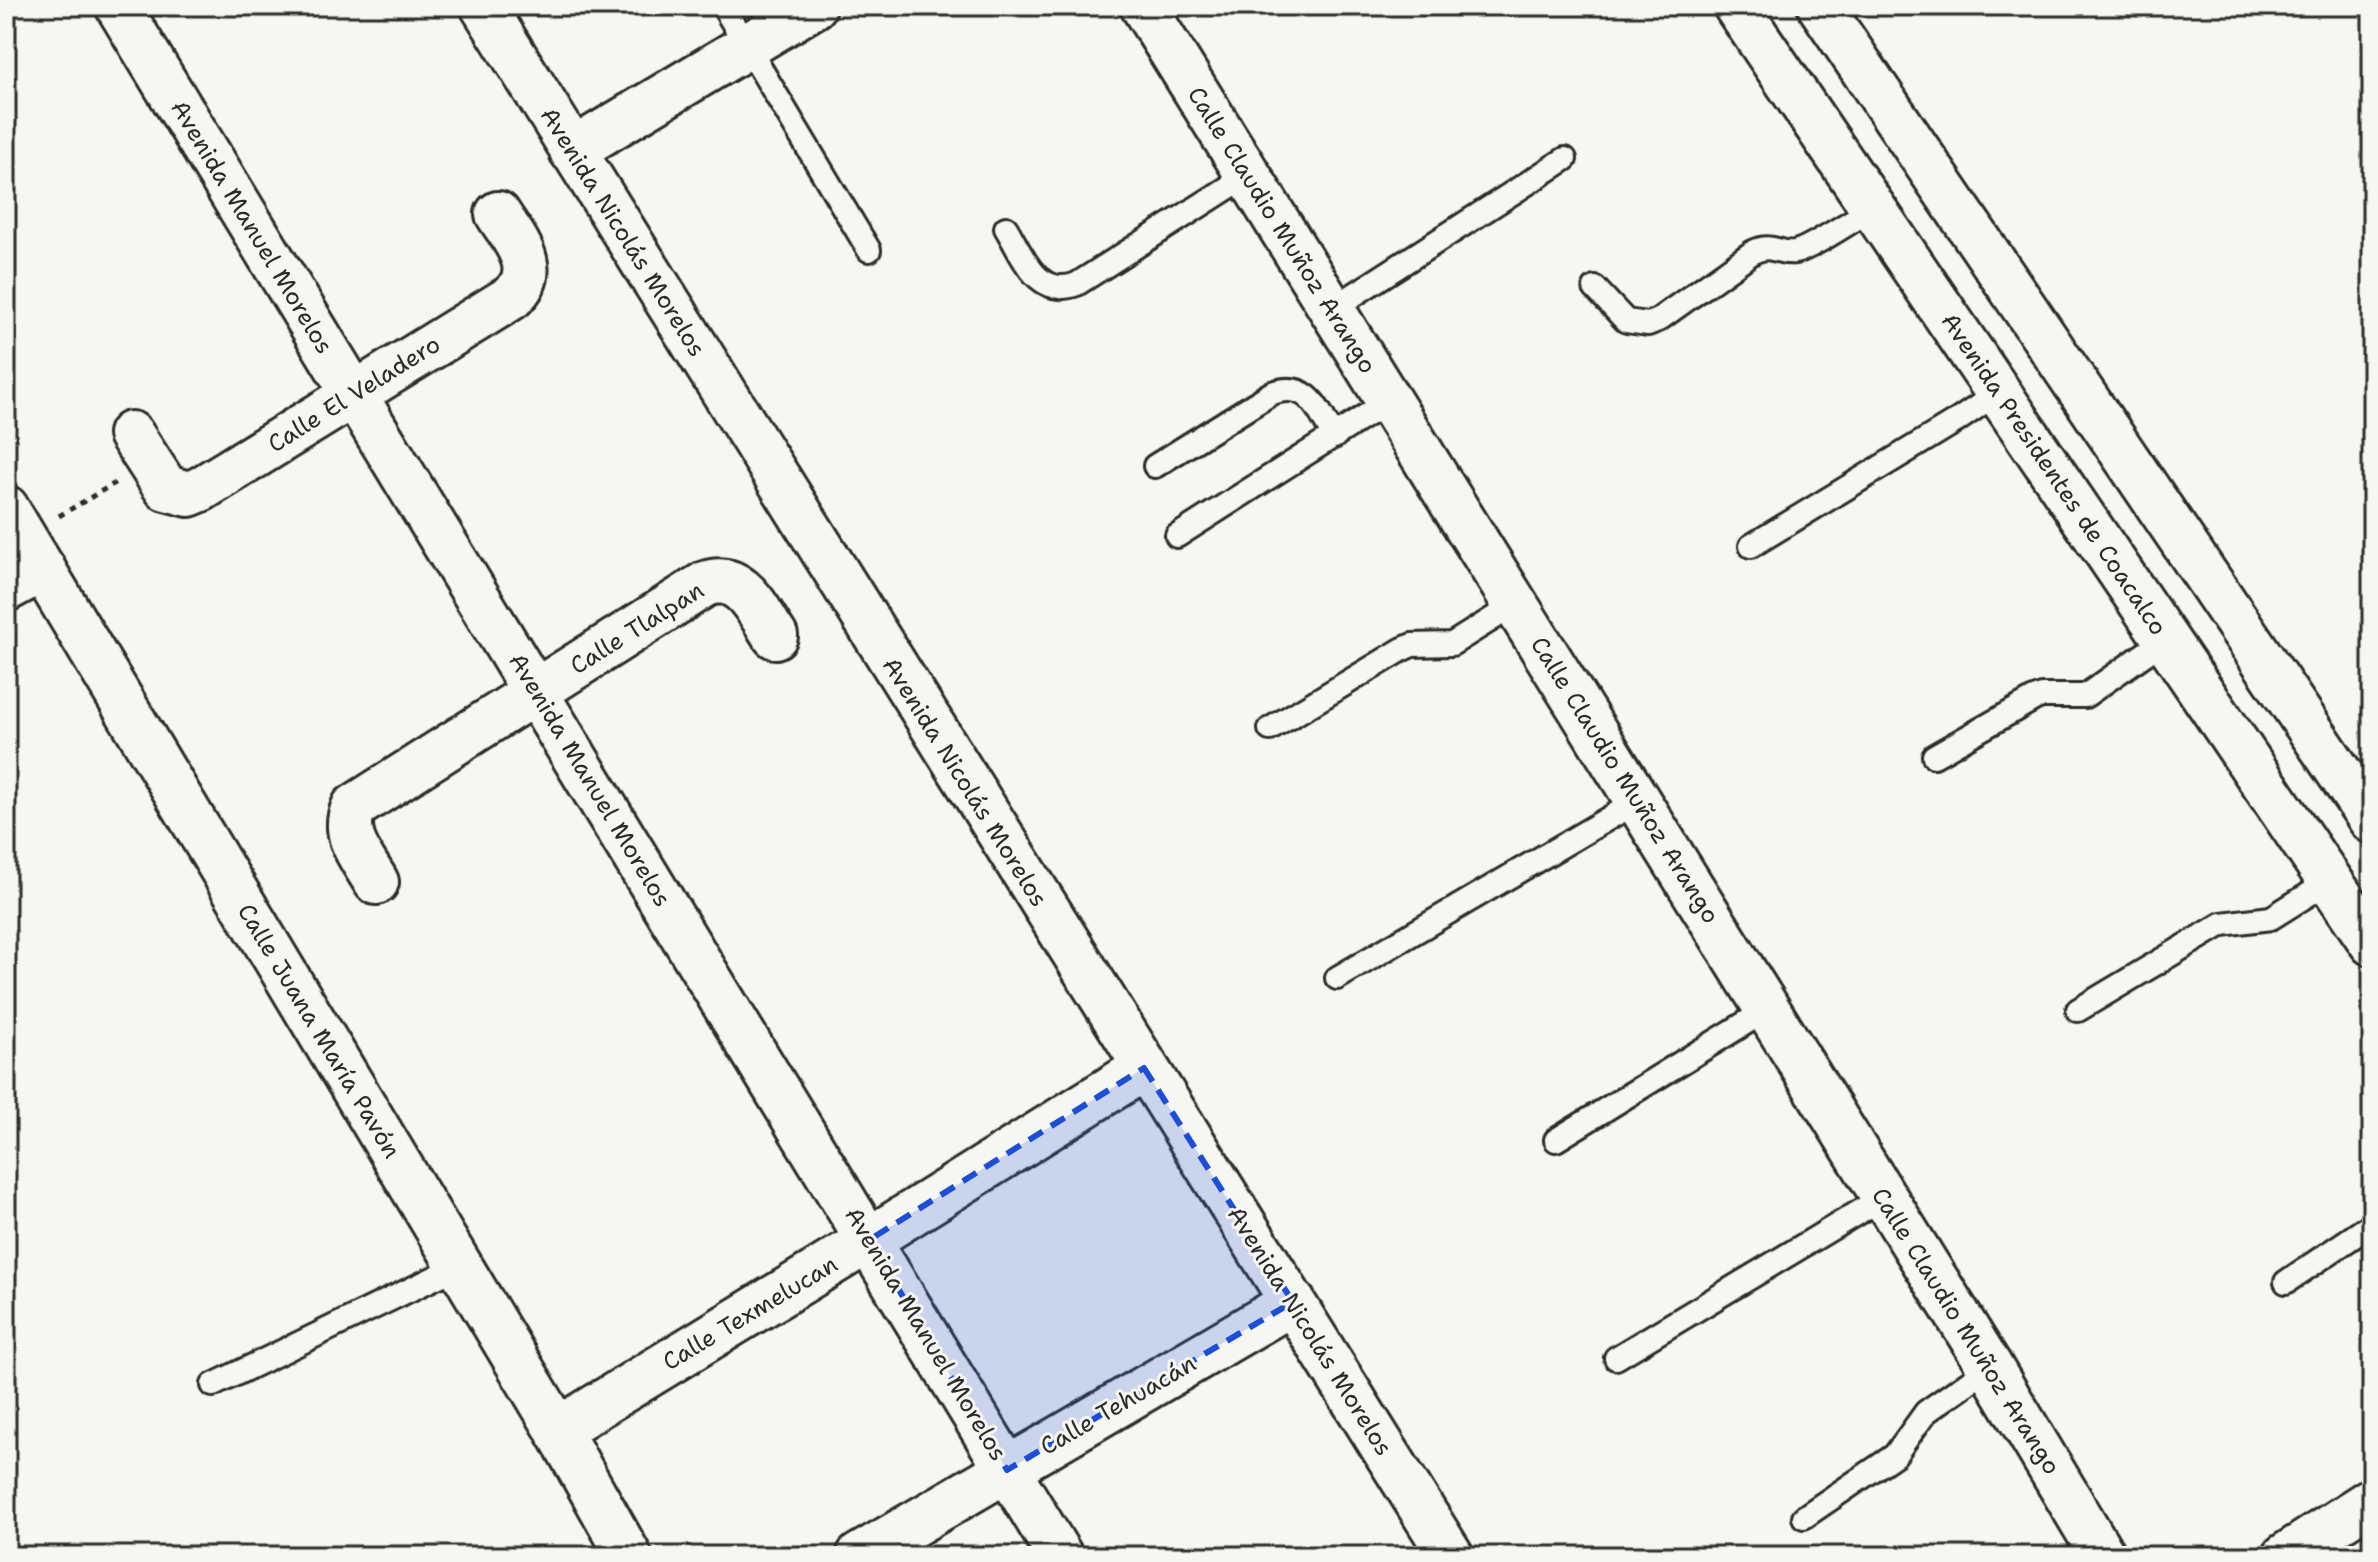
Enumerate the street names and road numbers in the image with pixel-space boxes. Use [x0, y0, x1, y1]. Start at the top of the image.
street label: Calle Claudio Muñoz Arango [1180, 80, 1384, 380]
street label: Avenida Manuel Morelos [163, 94, 341, 360]
street label: Avenida Nicolás Morelos [533, 101, 713, 363]
street label: Avenida Presidentes de Coacalco [1934, 307, 2174, 641]
street label: Calle El Veladero [262, 328, 446, 460]
street label: Calle Tlalpan [564, 574, 710, 682]
street label: Calle Claudio Muñoz Arango [1523, 630, 1727, 930]
street label: Avenida Manuel Morelos [501, 647, 679, 913]
street label: Avenida Nicolás Morelos [875, 651, 1055, 913]
street label: Calle Juana María Pavón [230, 898, 408, 1164]
street label: Calle Claudio Muñoz Arango [1864, 1181, 2068, 1481]
street label: Avenida Nicolás Morelos [1220, 1200, 1400, 1462]
street label: Avenida Manuel Morelos [837, 1201, 1015, 1467]
street label: Calle Texmelucan [657, 1248, 843, 1378]
street label: Calle Tehuacán [1034, 1347, 1202, 1463]

